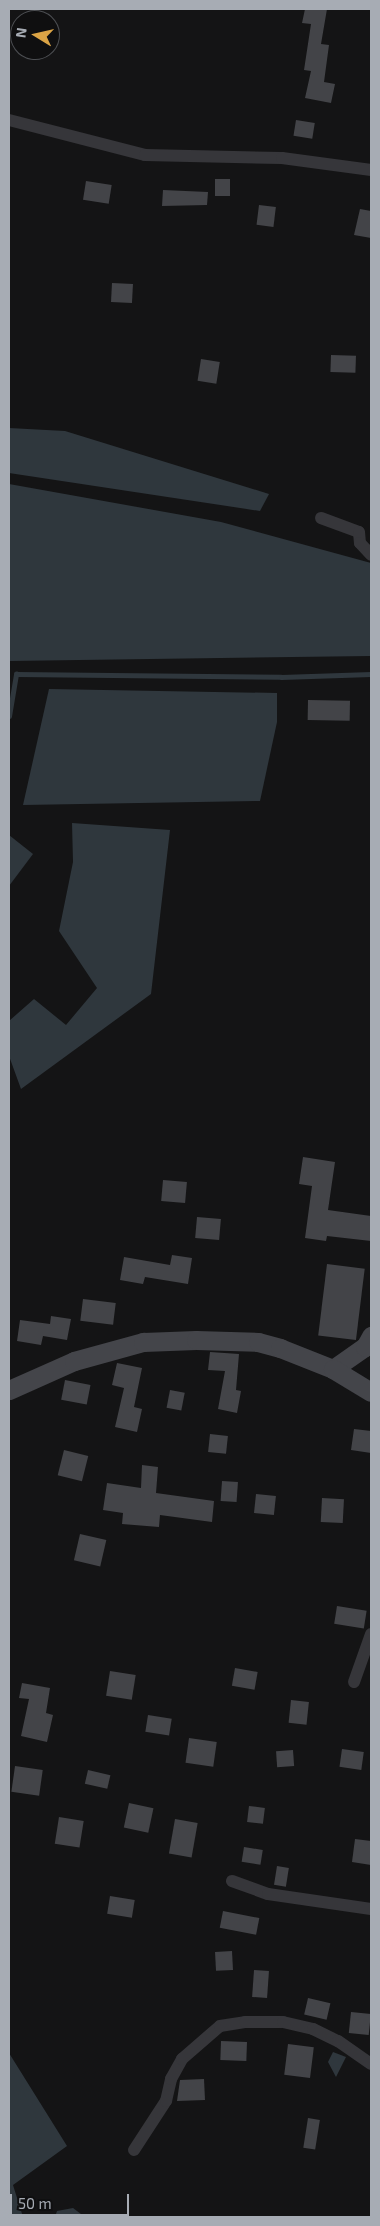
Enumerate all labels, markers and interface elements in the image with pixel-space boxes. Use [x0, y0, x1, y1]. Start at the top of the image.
north arrow [10, 10, 60, 60]
text: N [11, 26, 30, 39]
scale bar [12, 2184, 131, 2216]
text: 50 m [18, 2194, 52, 2212]

